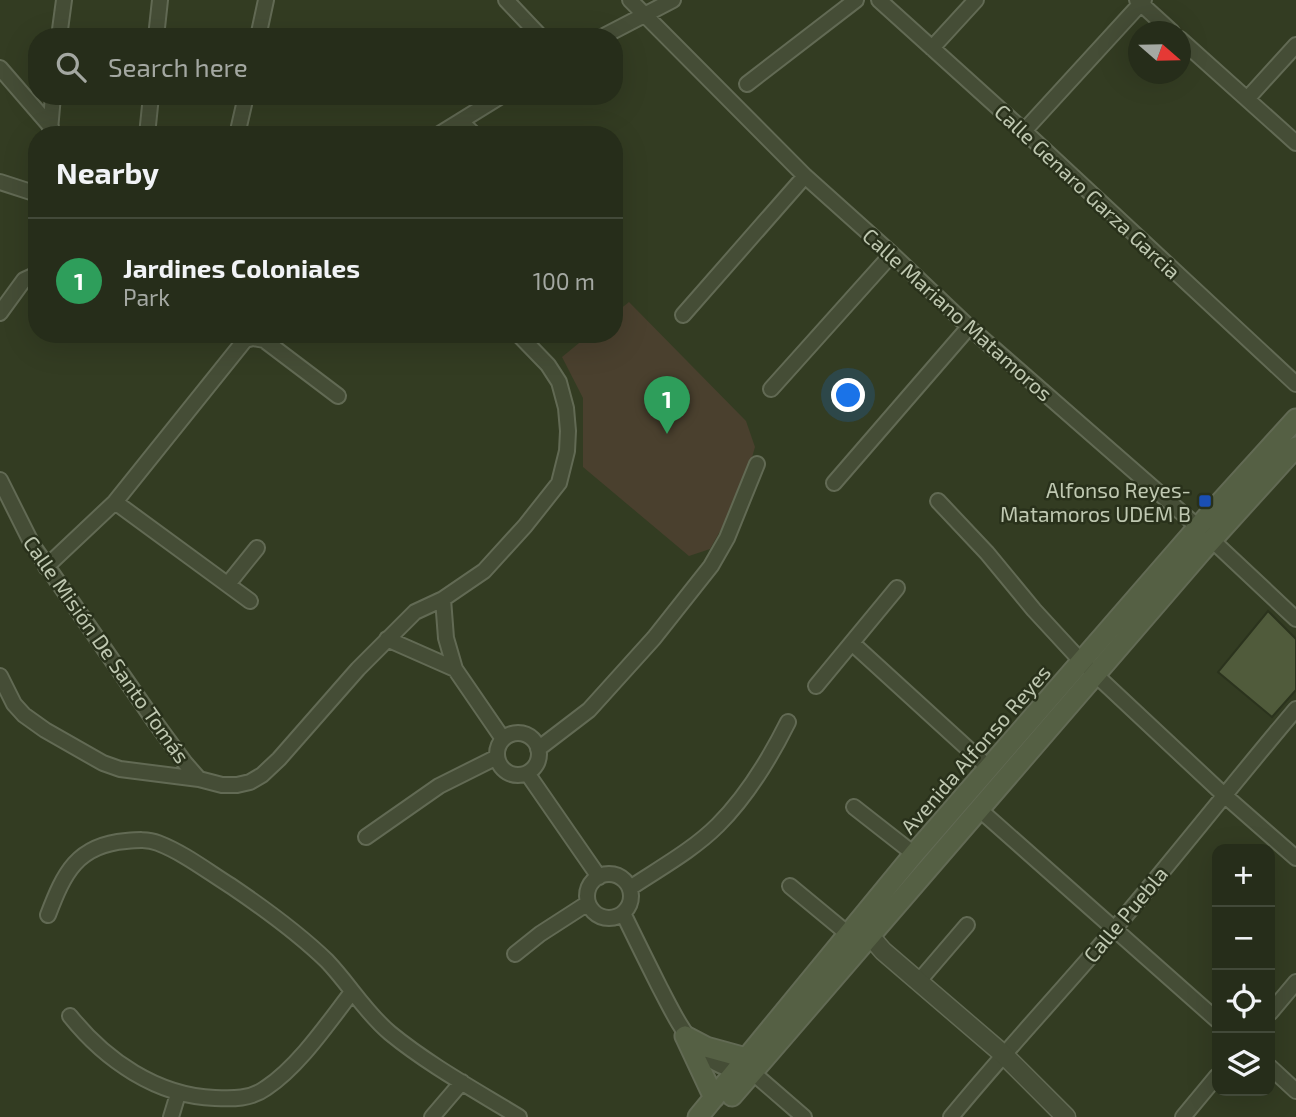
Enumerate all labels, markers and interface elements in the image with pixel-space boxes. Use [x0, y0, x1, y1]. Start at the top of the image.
north arrow [1128, 21, 1191, 84]
search box [28, 28, 623, 105]
icon: search [52, 48, 90, 86]
text: Search here [108, 51, 248, 82]
street label: Calle Genaro Garza Garcia [990, 98, 1186, 284]
text: Nearby [56, 154, 159, 190]
street label: Calle Mariano Matamoros [858, 222, 1058, 406]
text: Jardines Coloniales [123, 252, 360, 283]
text: 1 [74, 267, 84, 295]
text: 100 m [533, 267, 595, 295]
text: Park [123, 283, 170, 311]
pin: 1 [644, 376, 690, 434]
your location [831, 378, 865, 412]
place label: Alfonso Reyes- Matamoros UDEM B [1000, 477, 1191, 526]
marker: Alfonso Reyes- Matamoros UDEM B [1197, 493, 1213, 509]
street label: Calle Misión De Santo Tomás [19, 530, 195, 768]
street label: Avenida Alfonso Reyes [895, 659, 1055, 839]
map controls [1212, 844, 1275, 1096]
button: + [1212, 844, 1275, 907]
street label: Calle Puebla [1078, 861, 1172, 967]
button: − [1212, 907, 1275, 970]
button: locate [1212, 970, 1275, 1033]
button: layers [1212, 1033, 1275, 1096]

